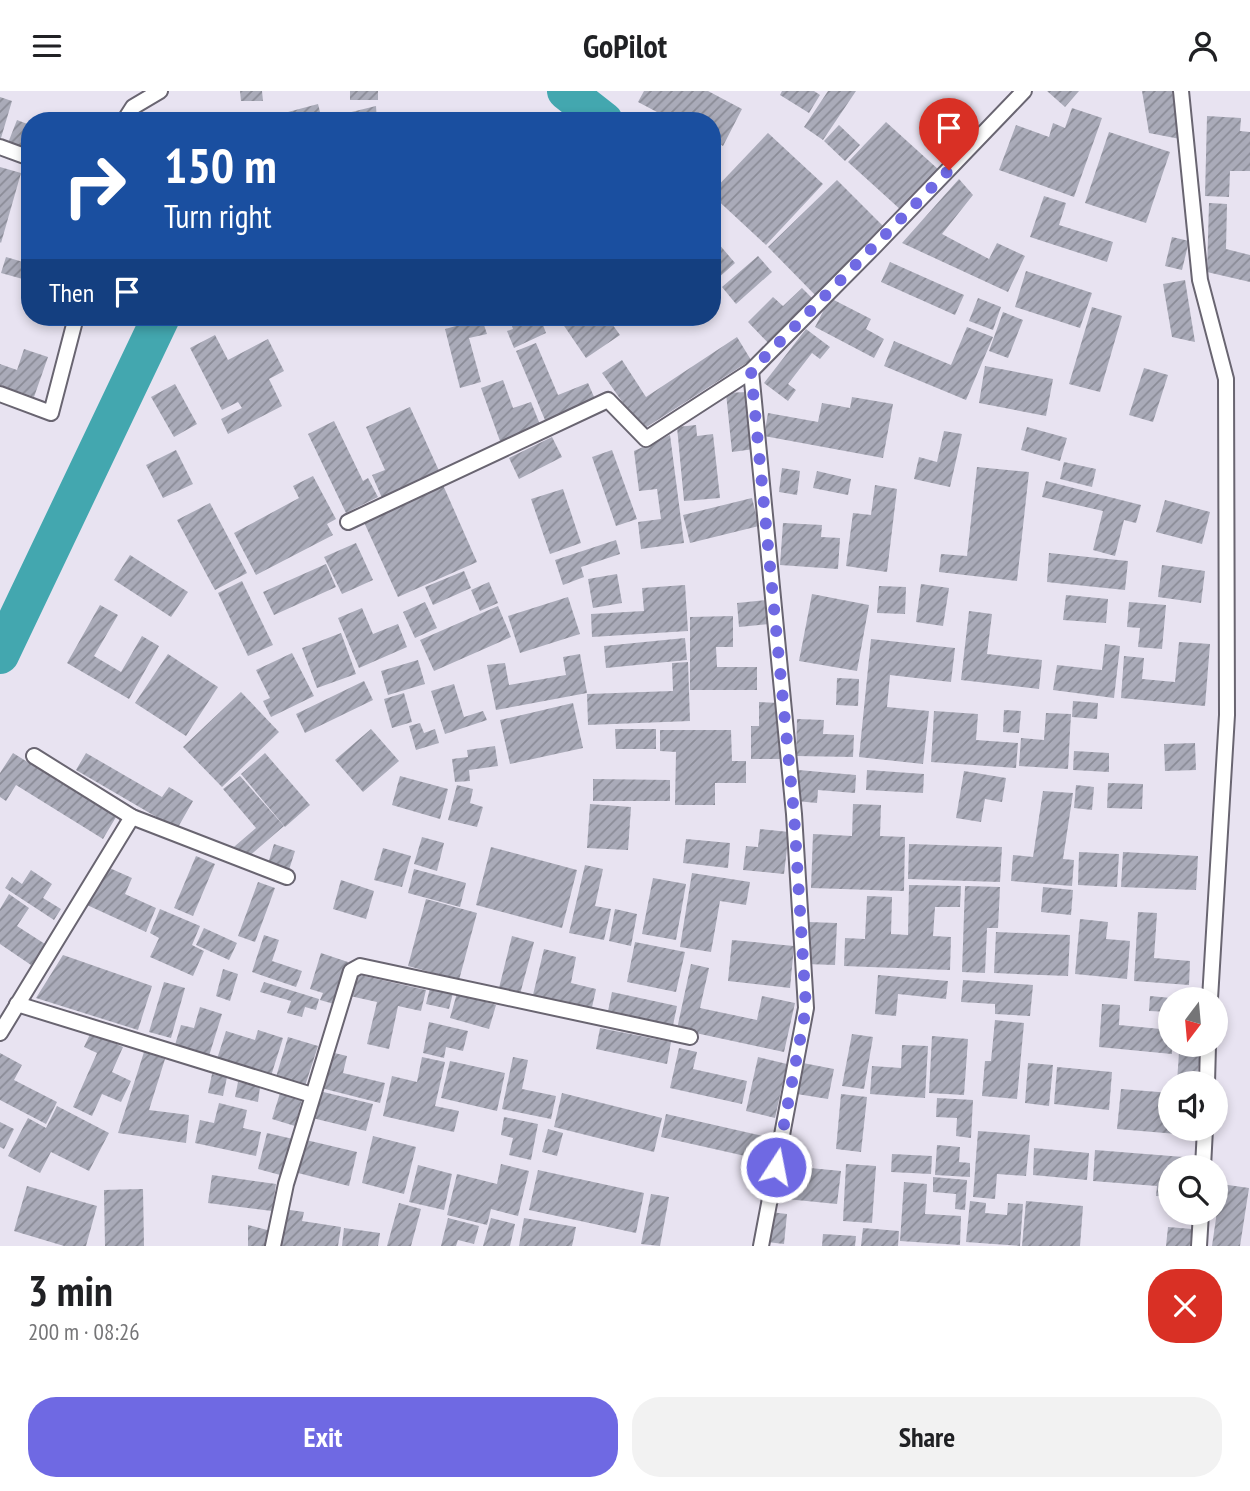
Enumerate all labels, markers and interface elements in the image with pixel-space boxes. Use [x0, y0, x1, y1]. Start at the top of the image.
text: GoPilot [583, 25, 667, 67]
icon: menu [28, 27, 66, 65]
icon: person [1184, 27, 1222, 65]
pin [919, 98, 979, 170]
icon: arrive [930, 109, 968, 147]
text: 150 m [164, 133, 277, 197]
icon: right [49, 140, 140, 231]
text: Turn right [164, 195, 272, 237]
icon: arrive [108, 273, 146, 311]
text: Then [49, 276, 94, 309]
north arrow [1158, 987, 1228, 1057]
map controls [1158, 987, 1228, 1225]
button: sound [1158, 1071, 1228, 1141]
position arrow [739, 1130, 813, 1204]
button: search [1158, 1155, 1228, 1225]
text: 3 min [28, 1263, 113, 1318]
button: close [1148, 1269, 1222, 1343]
text: 200 m · 08:26 [28, 1317, 140, 1346]
button: Exit [28, 1397, 618, 1477]
button: Share [632, 1397, 1222, 1477]

